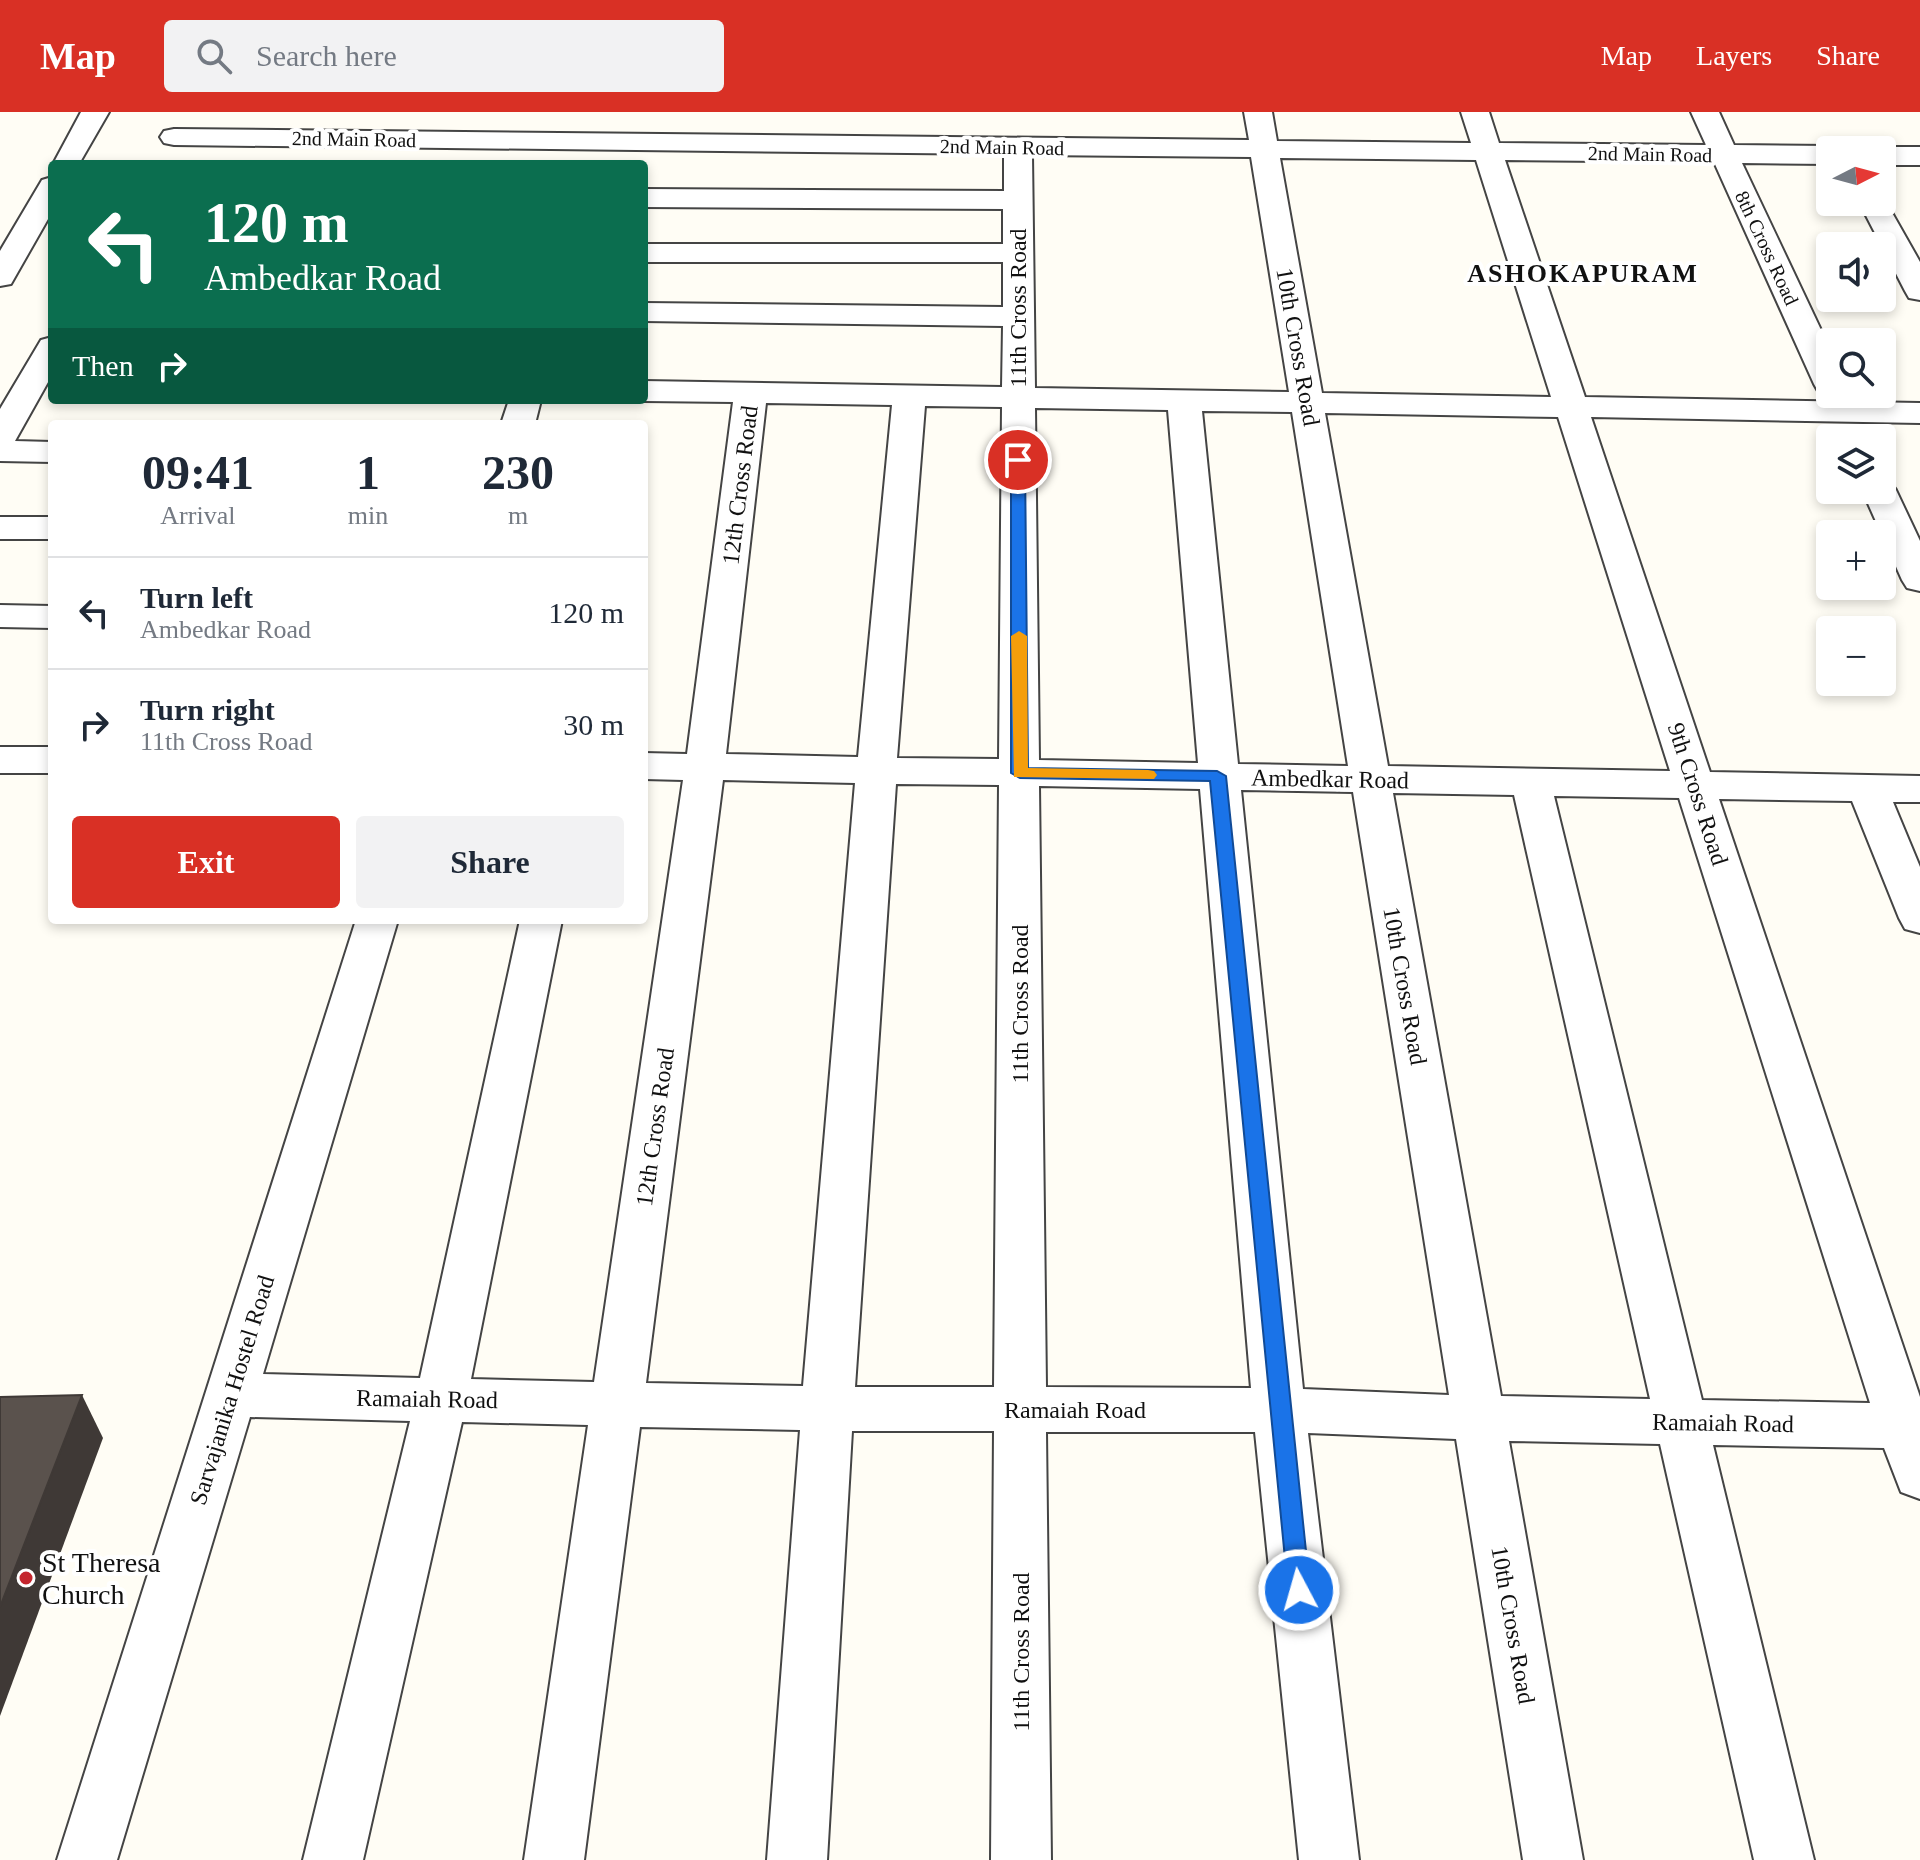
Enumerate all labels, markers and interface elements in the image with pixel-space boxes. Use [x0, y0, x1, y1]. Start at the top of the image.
search box [164, 20, 724, 92]
icon: search [192, 34, 236, 78]
text: Map [40, 35, 116, 77]
text: Search here [256, 39, 397, 72]
text: Map [1601, 40, 1652, 71]
text: Layers [1696, 40, 1772, 71]
text: Share [1816, 40, 1880, 71]
street label: 2nd Main Road [292, 127, 416, 151]
street label: 2nd Main Road [940, 135, 1064, 159]
north arrow [1816, 136, 1896, 216]
map controls [1816, 136, 1896, 696]
street label: 2nd Main Road [1588, 142, 1712, 166]
street label: 8th Cross Road [1731, 187, 1803, 309]
icon: left [72, 192, 176, 296]
text: 120 m [204, 192, 349, 254]
street label: 11th Cross Road [1005, 228, 1031, 388]
button: sound [1816, 232, 1896, 312]
text: Ambedkar Road [204, 258, 441, 298]
district label: ASHOKAPURAM [1467, 259, 1699, 288]
street label: 10th Cross Road [1271, 266, 1325, 428]
button: search [1816, 328, 1896, 408]
icon: right [150, 344, 194, 388]
text: Then [72, 349, 134, 382]
street label: 12th Cross Road [717, 404, 763, 566]
button: layers [1816, 424, 1896, 504]
pin [984, 426, 1052, 494]
icon: arrive [996, 438, 1040, 482]
text: 09:41 [142, 446, 254, 499]
text: 1 [356, 446, 380, 499]
text: 230 [482, 446, 554, 499]
text: Arrival [160, 501, 235, 530]
text: min [348, 501, 388, 530]
text: m [508, 501, 528, 530]
button: + [1816, 520, 1896, 600]
text: Turn left [140, 581, 253, 614]
icon: left [72, 591, 116, 635]
text: 120 m [548, 596, 624, 629]
text: Ambedkar Road [140, 615, 311, 644]
button: − [1816, 616, 1896, 696]
text: Turn right [140, 693, 275, 726]
icon: right [72, 703, 116, 747]
text: 30 m [563, 708, 624, 741]
street label: 9th Cross Road [1663, 720, 1733, 868]
text: 11th Cross Road [140, 727, 312, 756]
street label: Ambedkar Road [1251, 765, 1409, 793]
button: Exit [72, 816, 340, 908]
button: Share [356, 816, 624, 908]
street label: 10th Cross Road [1378, 905, 1432, 1067]
street label: 11th Cross Road [1007, 924, 1033, 1084]
street label: 12th Cross Road [631, 1046, 679, 1208]
street label: Sarvajanika Hostel Road [185, 1272, 279, 1508]
street label: Ramaiah Road [356, 1385, 498, 1413]
street label: Ramaiah Road [1004, 1397, 1146, 1423]
street label: Ramaiah Road [1652, 1409, 1794, 1437]
street label: 10th Cross Road [1486, 1544, 1540, 1706]
place label: St Theresa Church [42, 1547, 161, 1610]
position arrow [1257, 1548, 1341, 1632]
marker: St Theresa Church [17, 1569, 35, 1587]
street label: 11th Cross Road [1008, 1572, 1034, 1732]

